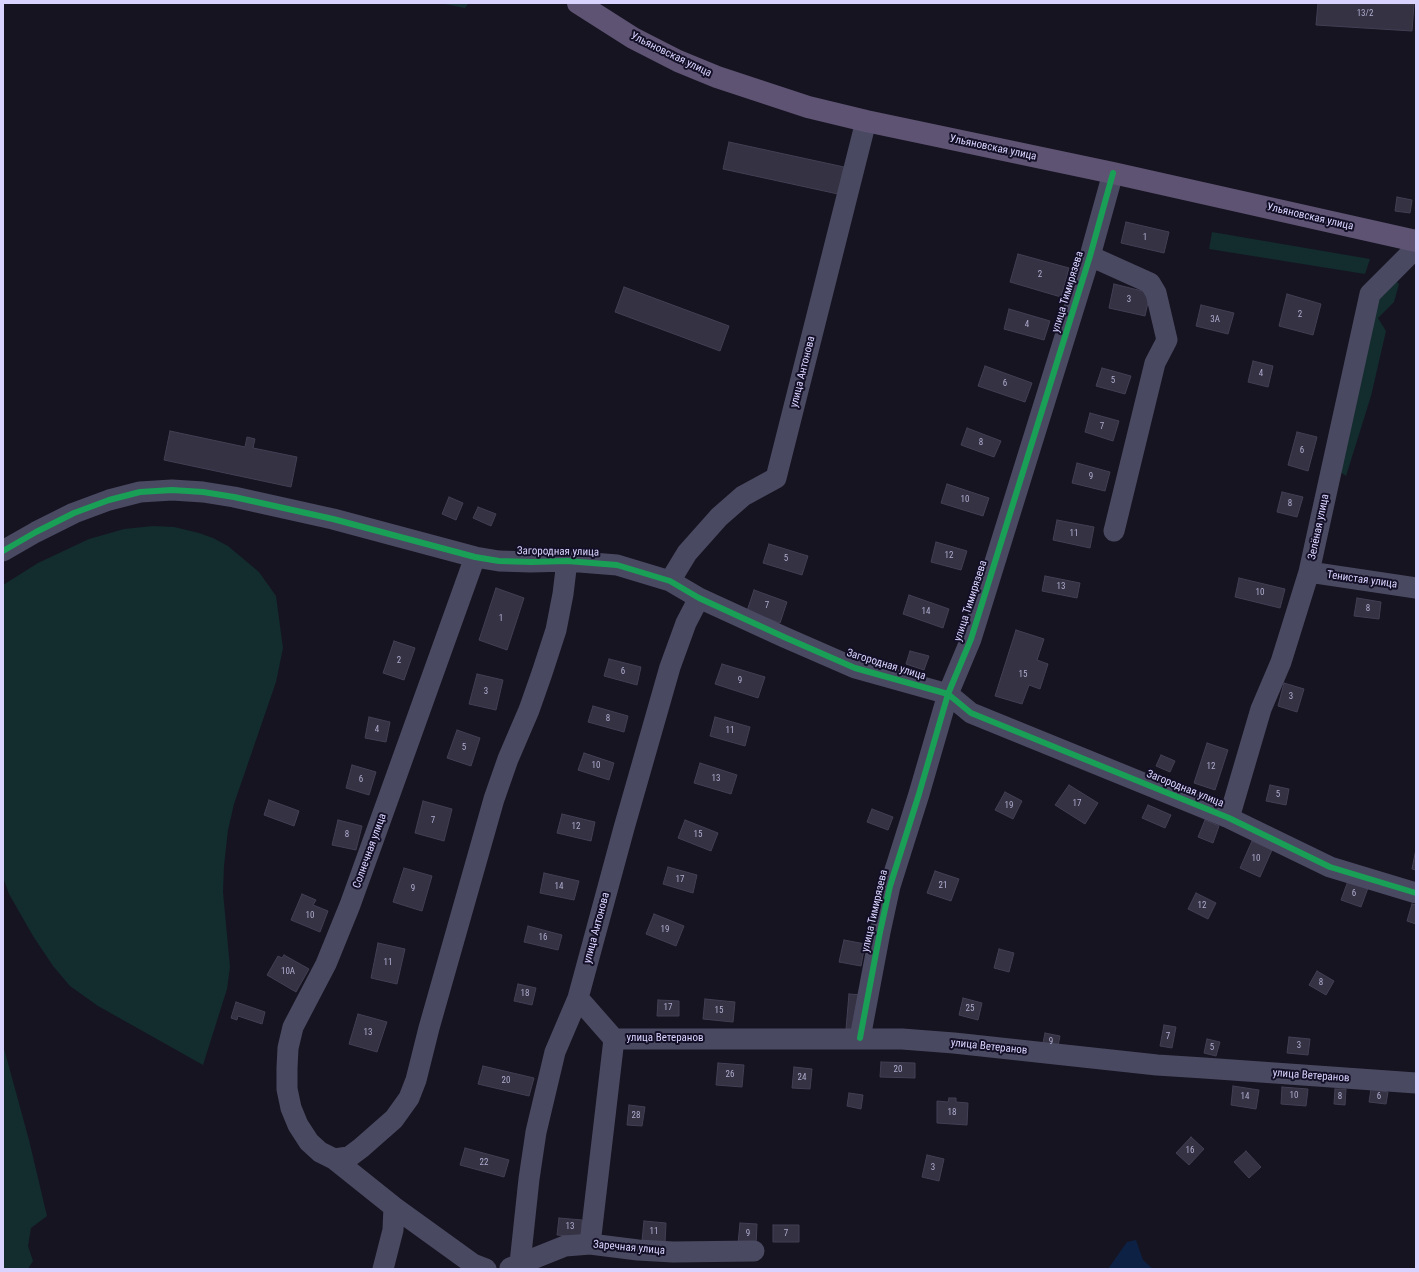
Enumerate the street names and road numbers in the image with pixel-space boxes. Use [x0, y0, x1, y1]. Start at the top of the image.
street label: Ульяновская улица [628, 30, 714, 80]
street label: Ульяновская улица [948, 132, 1038, 164]
street label: Ульяновская улица [1265, 201, 1355, 233]
street label: улица Тимирязева [1049, 250, 1087, 334]
street label: улица Антонова [788, 335, 818, 409]
street label: Зелёная улица [1306, 493, 1332, 561]
street label: Загородная улица [517, 545, 599, 559]
street label: улица Тимирязева [952, 559, 990, 643]
street label: Тенистая улица [1326, 569, 1398, 591]
street label: Загородная улица [845, 647, 927, 683]
street label: Загородная улица [1144, 767, 1226, 811]
street label: Солнечная улица [350, 812, 390, 890]
street label: улица Тимирязева [859, 868, 891, 954]
street label: улица Антонова [581, 891, 613, 965]
street label: улица Ветеранов [627, 1031, 703, 1045]
street label: улица Ветеранов [950, 1036, 1028, 1058]
street label: улица Ветеранов [1272, 1067, 1350, 1085]
street label: Заречная улица [592, 1238, 666, 1258]

